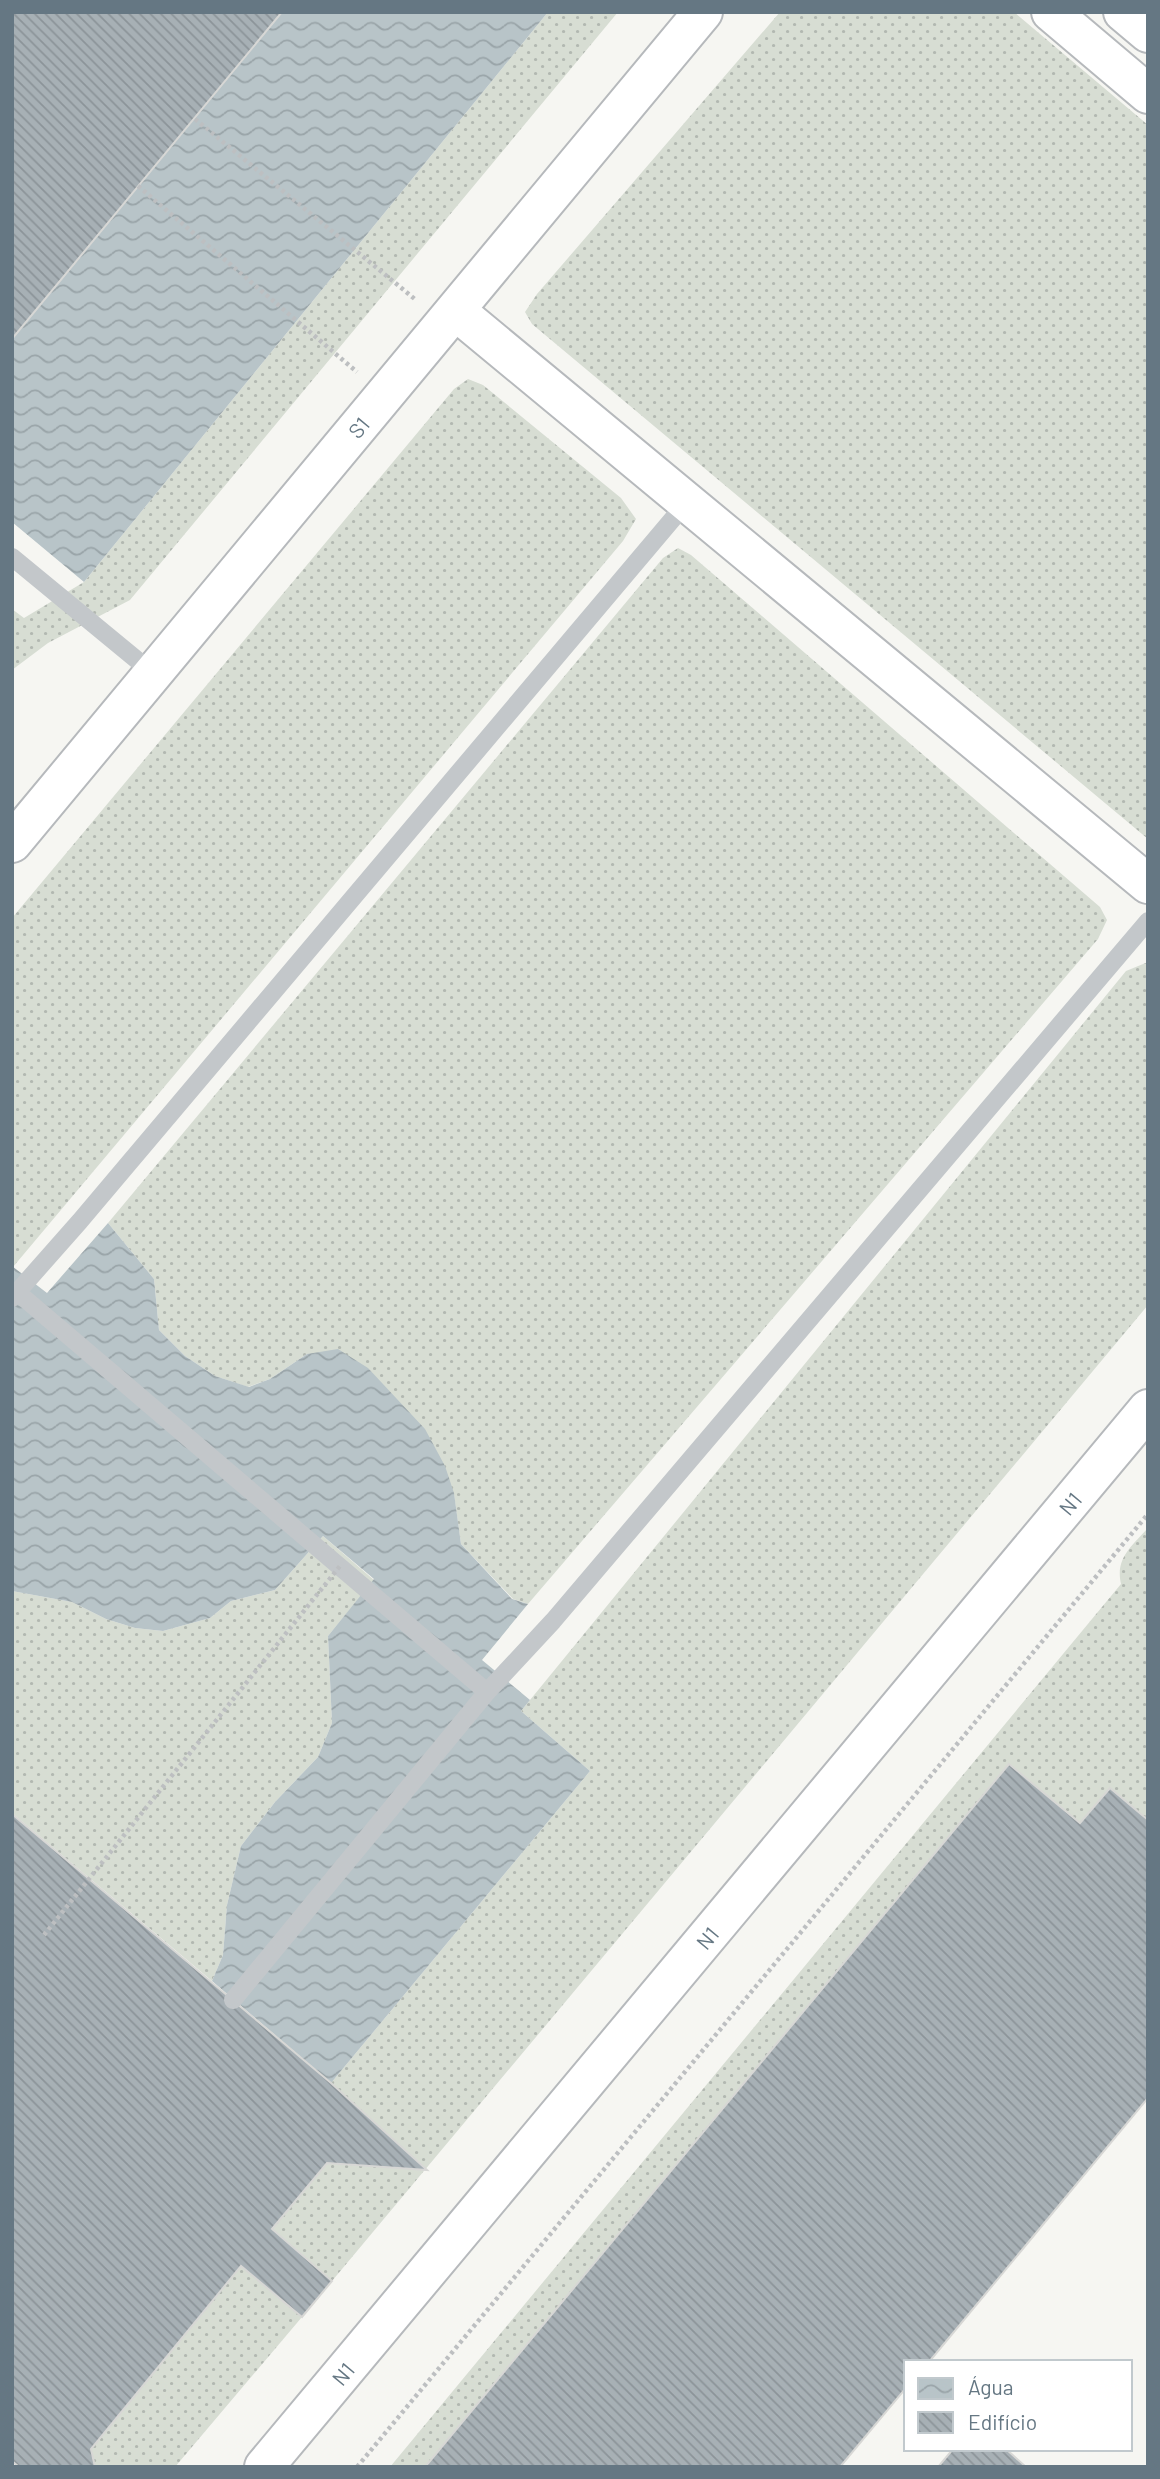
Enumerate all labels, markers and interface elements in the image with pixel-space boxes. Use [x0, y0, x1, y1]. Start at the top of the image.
street label: S1 [342, 411, 374, 443]
street label: N1 [1053, 1487, 1086, 1519]
street label: N1 [690, 1921, 723, 1954]
street label: N1 [326, 2357, 359, 2390]
legend [904, 2360, 1132, 2451]
text: Água [968, 2374, 1014, 2399]
text: Edifício [968, 2409, 1037, 2434]

